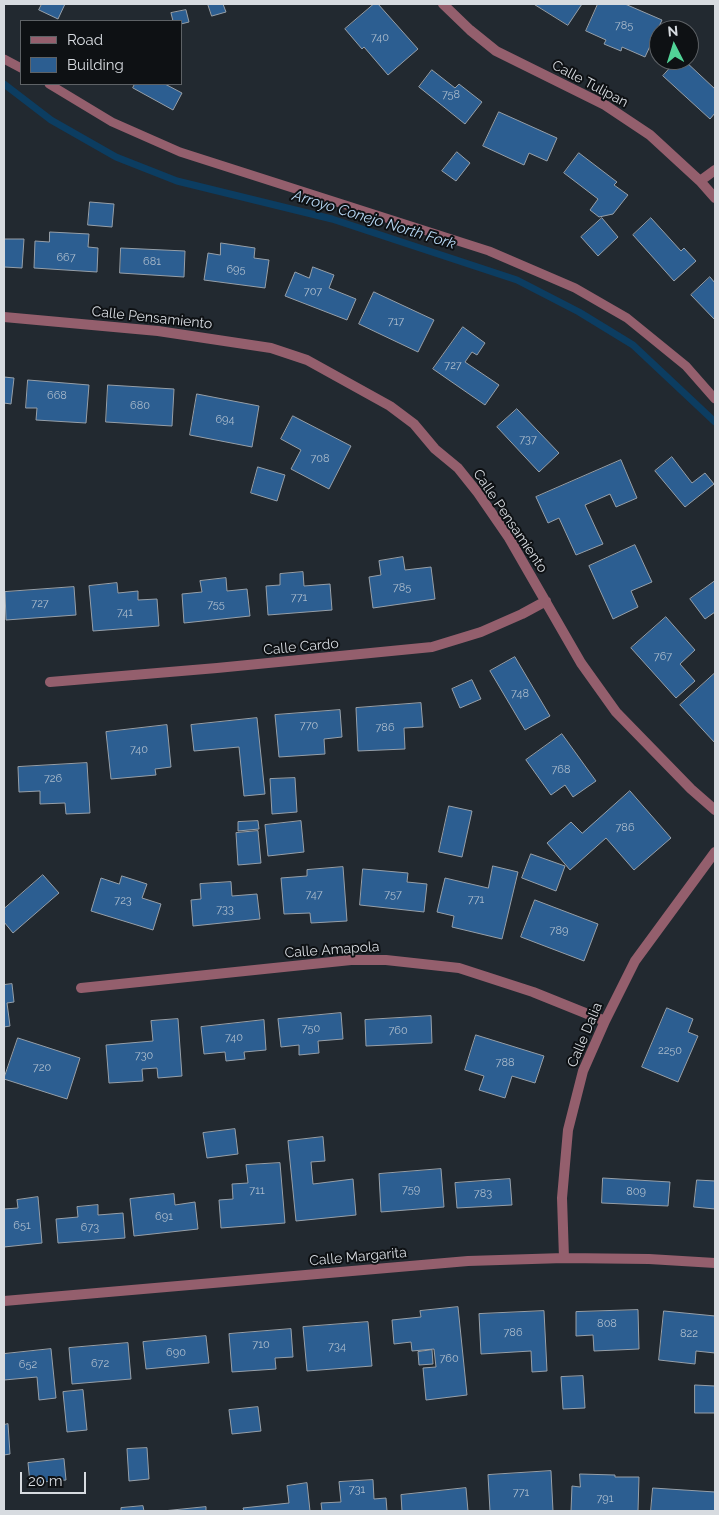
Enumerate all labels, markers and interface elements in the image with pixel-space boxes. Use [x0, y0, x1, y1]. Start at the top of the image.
house number: 785 [615, 19, 633, 33]
legend [20, 20, 182, 85]
north arrow [649, 20, 699, 70]
text: N [667, 23, 679, 39]
text: Road [67, 31, 103, 49]
house number: 740 [371, 31, 389, 45]
text: Building [67, 56, 124, 74]
street label: Calle Tulipan [549, 57, 631, 111]
house number: 758 [442, 88, 460, 102]
water label: Arroyo Conejo North Fork [290, 187, 458, 253]
house number: 667 [56, 251, 76, 265]
house number: 681 [143, 255, 161, 269]
house number: 695 [226, 263, 246, 277]
house number: 707 [304, 285, 322, 299]
street label: Calle Pensamiento [91, 303, 213, 333]
house number: 717 [388, 315, 404, 329]
house number: 727 [444, 359, 462, 373]
house number: 668 [47, 389, 67, 403]
house number: 680 [130, 399, 150, 413]
house number: 694 [215, 413, 235, 427]
house number: 737 [519, 433, 537, 447]
house number: 708 [310, 452, 330, 466]
street label: Calle Pensamiento [469, 466, 551, 576]
house number: 785 [393, 581, 411, 595]
house number: 771 [291, 591, 307, 605]
house number: 727 [31, 597, 49, 611]
house number: 755 [207, 598, 225, 612]
house number: 741 [117, 606, 133, 620]
street label: Calle Cardo [263, 635, 339, 659]
house number: 767 [654, 650, 672, 664]
house number: 748 [511, 687, 529, 701]
house number: 770 [300, 719, 318, 733]
house number: 786 [375, 721, 395, 735]
house number: 740 [130, 743, 148, 757]
house number: 768 [551, 763, 571, 777]
house number: 726 [44, 772, 62, 786]
house number: 786 [615, 821, 635, 835]
house number: 747 [305, 888, 323, 902]
house number: 757 [384, 888, 402, 902]
house number: 771 [468, 893, 484, 907]
house number: 723 [114, 894, 132, 908]
house number: 733 [216, 903, 234, 917]
house number: 789 [550, 924, 568, 938]
street label: Calle Amapola [284, 938, 380, 962]
street label: Calle Dalia [564, 1000, 606, 1070]
house number: 750 [302, 1022, 320, 1036]
house number: 760 [388, 1024, 408, 1038]
house number: 740 [225, 1031, 243, 1045]
house number: 2250 [658, 1044, 682, 1058]
house number: 730 [135, 1049, 153, 1063]
house number: 788 [496, 1056, 514, 1070]
house number: 720 [33, 1061, 51, 1075]
house number: 759 [402, 1183, 420, 1197]
house number: 711 [249, 1184, 265, 1198]
house number: 809 [626, 1185, 646, 1199]
house number: 783 [474, 1187, 492, 1201]
house number: 691 [155, 1210, 173, 1224]
house number: 651 [13, 1219, 31, 1233]
house number: 673 [81, 1221, 99, 1235]
street label: Calle Margarita [309, 1244, 407, 1270]
house number: 808 [597, 1317, 617, 1331]
house number: 786 [503, 1326, 523, 1340]
house number: 822 [680, 1327, 698, 1341]
house number: 710 [252, 1338, 270, 1352]
house number: 734 [328, 1340, 346, 1354]
house number: 690 [166, 1346, 186, 1360]
house number: 760 [439, 1352, 459, 1366]
house number: 672 [91, 1357, 109, 1371]
house number: 652 [19, 1358, 37, 1372]
scale bar [22, 1462, 89, 1494]
text: 20 m [28, 1472, 63, 1490]
house number: 731 [349, 1483, 365, 1497]
house number: 771 [513, 1486, 529, 1500]
house number: 791 [596, 1492, 614, 1506]

